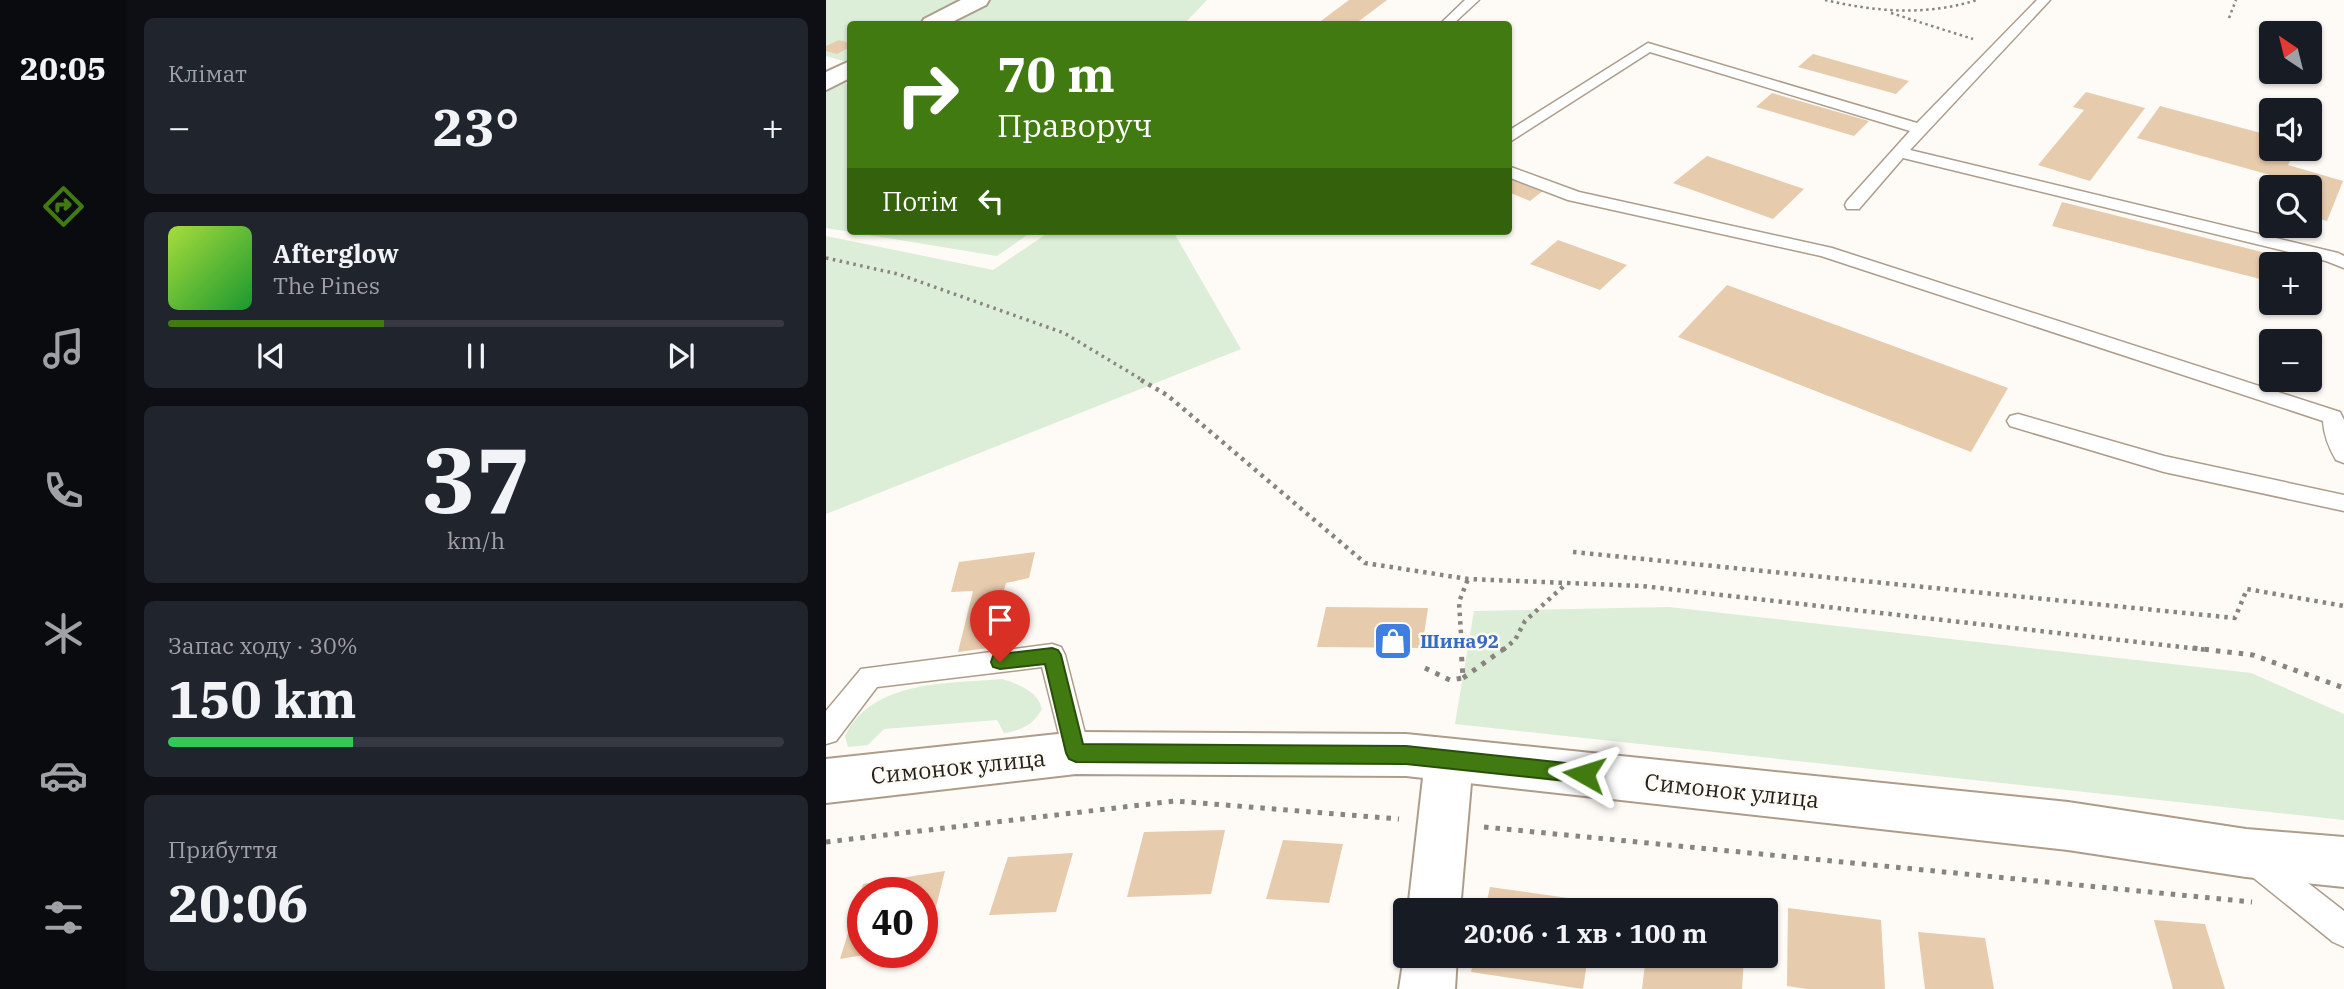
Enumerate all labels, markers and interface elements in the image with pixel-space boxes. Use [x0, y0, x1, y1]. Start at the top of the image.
north arrow [2259, 21, 2322, 84]
map controls [2259, 21, 2322, 392]
text: 70 m [997, 42, 1115, 105]
text: 20:05 [20, 47, 106, 89]
icon: right [882, 49, 973, 140]
text: Клімат [168, 58, 247, 88]
text: 23° [433, 93, 519, 160]
button: sound [2259, 98, 2322, 161]
text: − [168, 102, 191, 151]
text: + [761, 102, 784, 151]
text: Праворуч [997, 104, 1153, 146]
button: search [2259, 175, 2322, 238]
icon: directions [39, 182, 88, 231]
icon: left [972, 182, 1010, 220]
text: Потім [882, 184, 958, 218]
text: Afterglow [273, 236, 399, 270]
button: + [2259, 252, 2322, 315]
text: The Pines [273, 270, 380, 300]
icon: music [39, 324, 88, 373]
button: − [2259, 329, 2322, 392]
icon: previous [252, 337, 290, 375]
icon: pause [457, 337, 495, 375]
icon: next [662, 337, 700, 375]
text: 37 [421, 420, 531, 538]
icon: phone [39, 466, 88, 515]
text: km/h [447, 525, 505, 555]
pin [970, 590, 1030, 662]
icon: arrive [981, 601, 1019, 639]
icon: climate [39, 609, 88, 658]
shop icon: Шина92 [1372, 620, 1414, 662]
place label: Шина92 [1420, 629, 1499, 653]
text: Запас ходу · 30% [168, 630, 358, 660]
text: 150 km [168, 665, 357, 732]
position arrow [1547, 737, 1621, 811]
street label: Симонок улица [869, 742, 1047, 790]
icon: car [39, 751, 88, 800]
street label: Симонок улица [1643, 766, 1821, 814]
text: Прибуття [168, 834, 278, 864]
text: 20:06 [168, 869, 309, 936]
speed limit sign: 40 [847, 877, 938, 968]
icon: filters [39, 893, 88, 942]
text: 20:06 · 1 хв · 100 m [1464, 916, 1707, 950]

